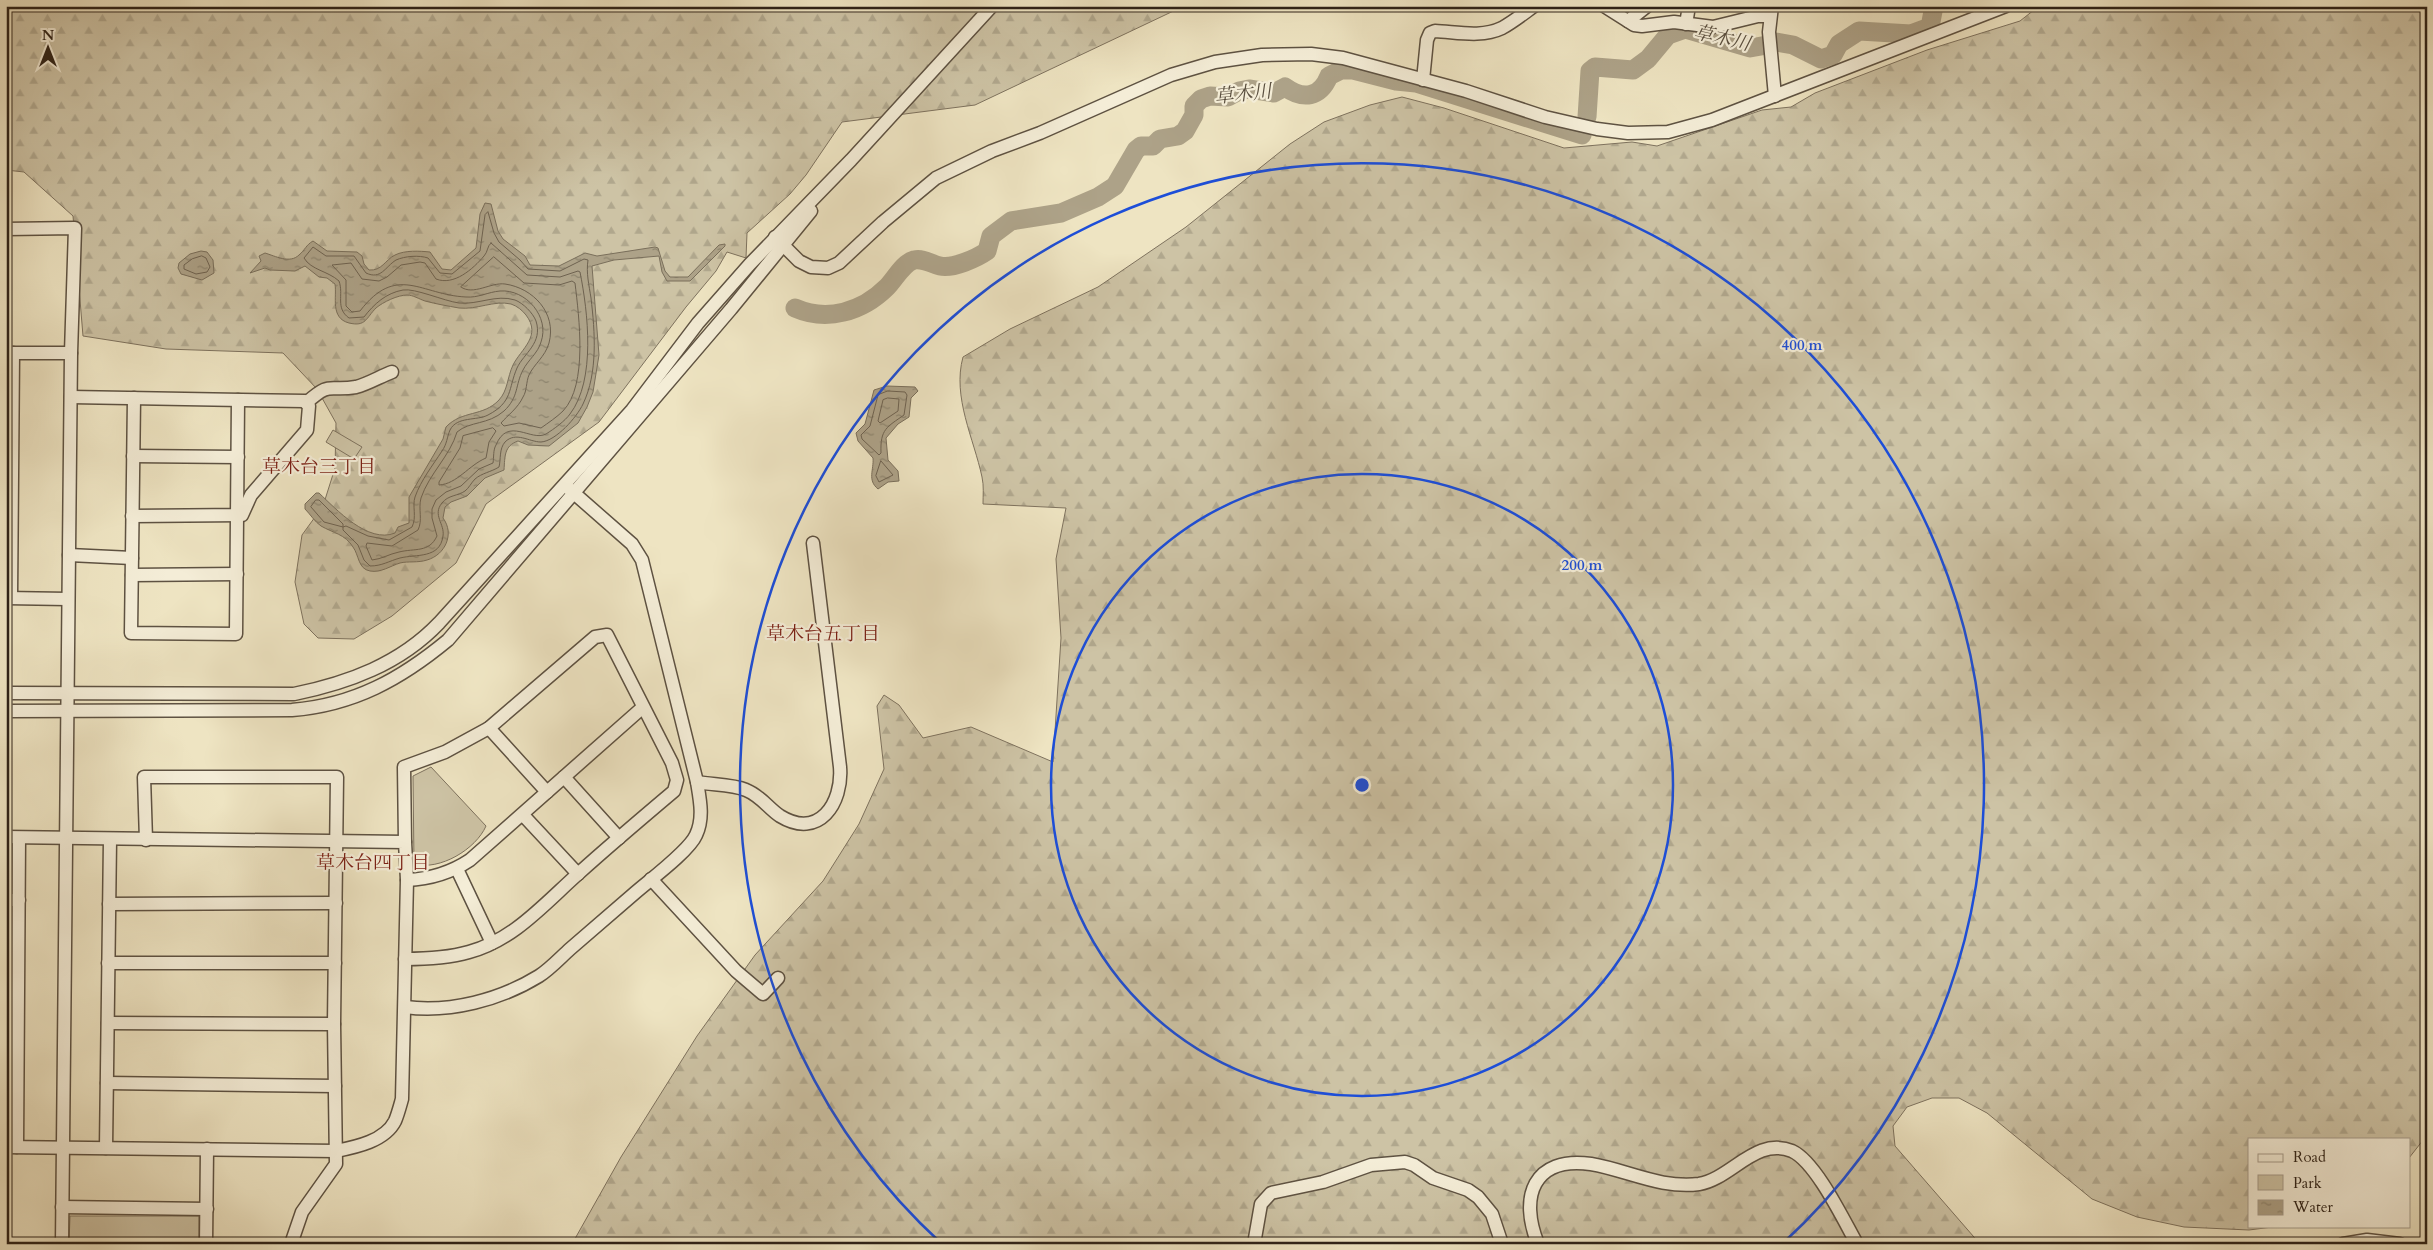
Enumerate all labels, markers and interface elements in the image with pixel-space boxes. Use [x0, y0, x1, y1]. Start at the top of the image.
water label: 草木川 [1691, 19, 1755, 58]
north arrow [22, 22, 72, 72]
text: N [42, 26, 54, 45]
water label: 草木川 [1213, 78, 1275, 110]
text: 400 m [1782, 335, 1823, 355]
district label: 草木台三丁目 [262, 454, 376, 480]
text: 200 m [1562, 555, 1603, 575]
district label: 草木台五丁目 [766, 621, 880, 647]
centre of rings [1353, 776, 1371, 794]
district label: 草木台四丁目 [316, 850, 430, 876]
legend [2248, 1138, 2410, 1228]
text: Road [2293, 1147, 2326, 1167]
text: Park [2293, 1173, 2322, 1193]
text: Water [2292, 1197, 2334, 1217]

